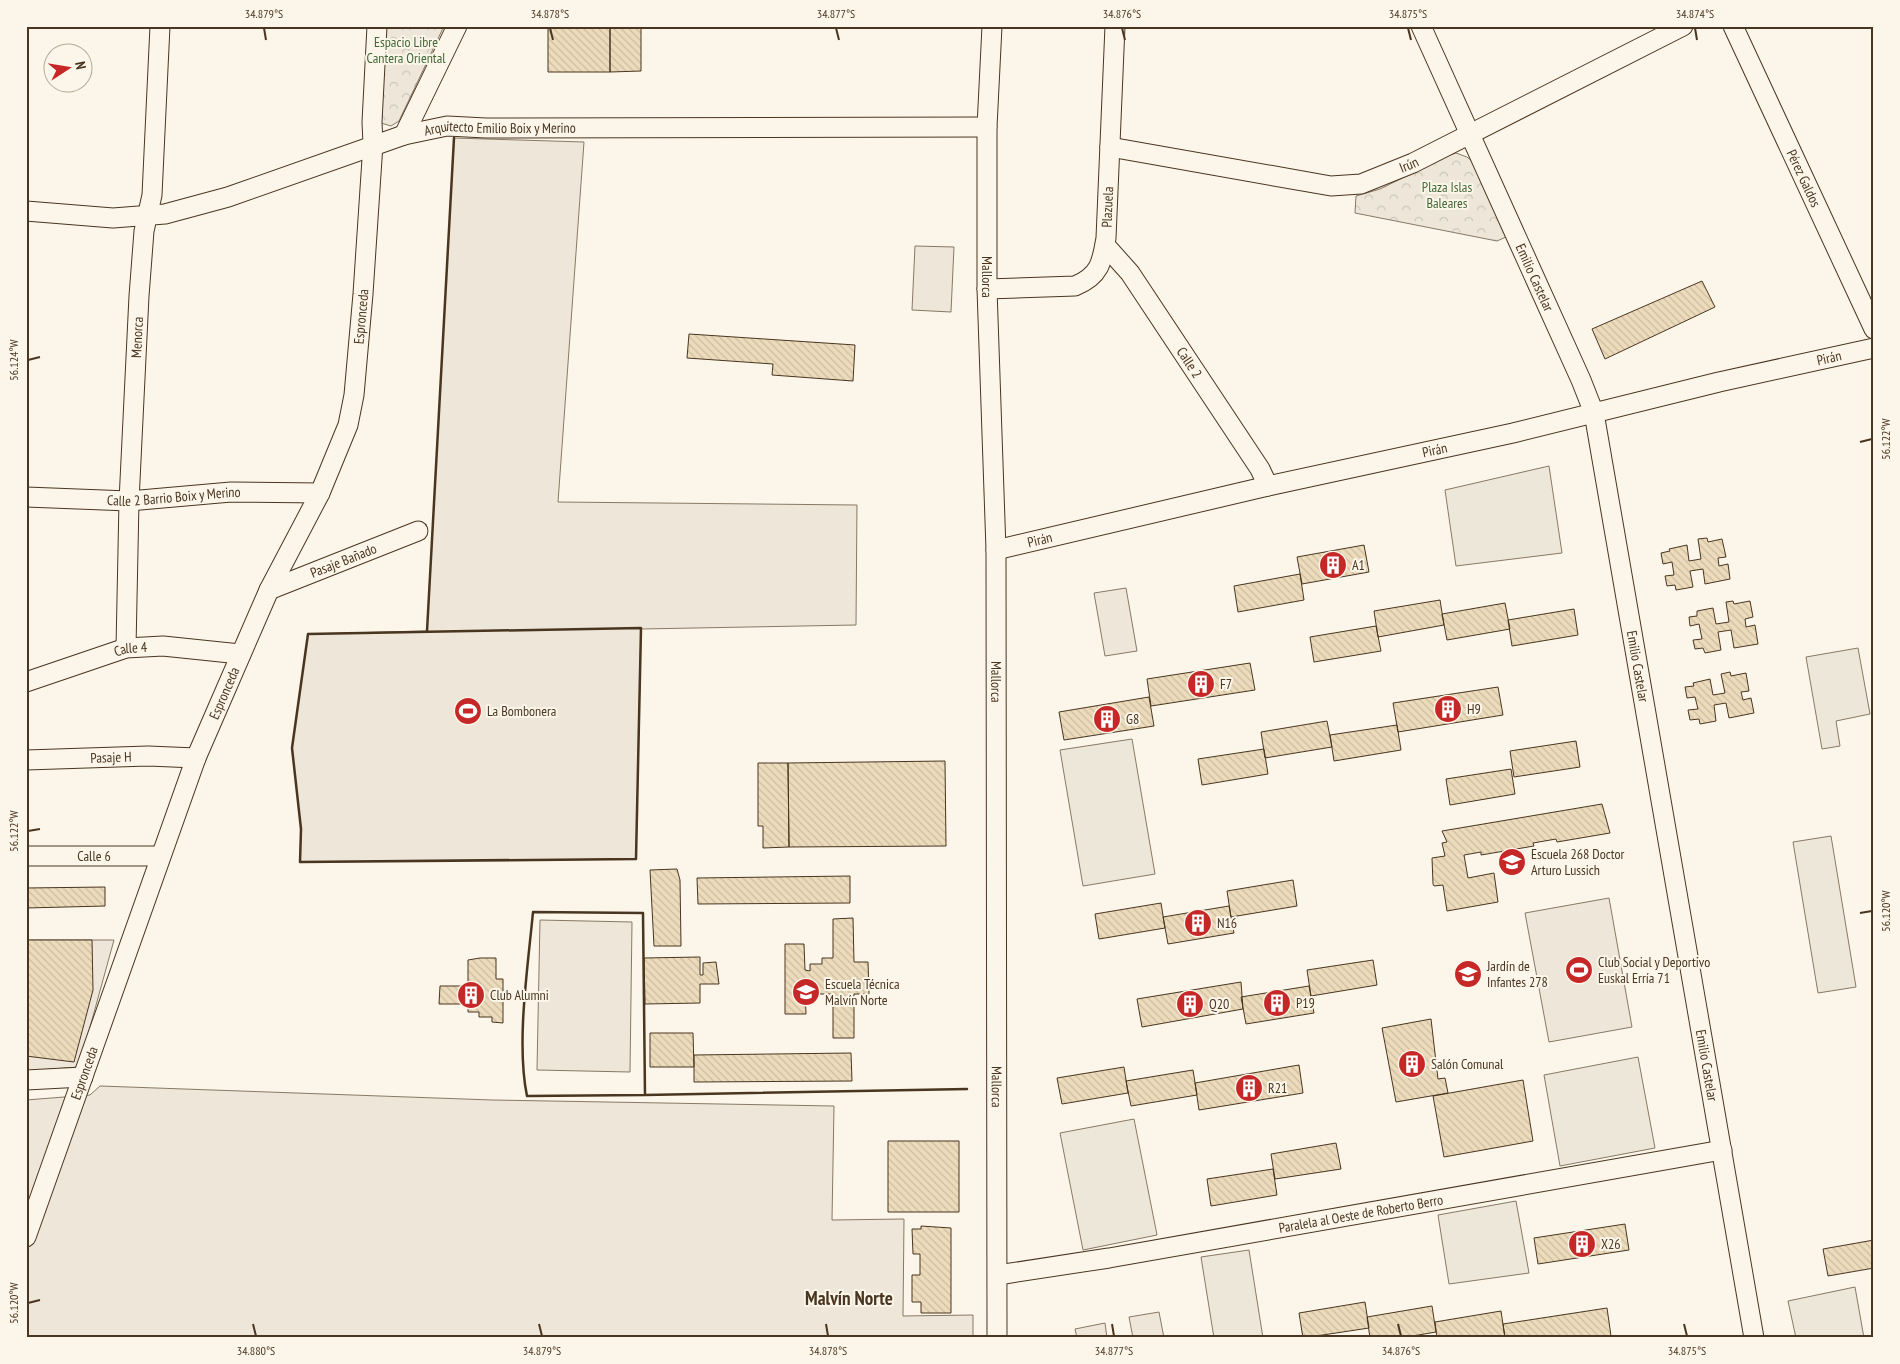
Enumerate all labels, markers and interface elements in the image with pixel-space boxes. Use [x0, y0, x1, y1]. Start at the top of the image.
text: 34.879°S [245, 6, 283, 21]
text: 34.878°S [531, 6, 569, 21]
text: 34.877°S [817, 6, 855, 21]
text: 34.876°S [1103, 6, 1141, 21]
text: 34.875°S [1389, 6, 1427, 21]
text: 34.874°S [1676, 6, 1714, 21]
park label: Espacio Libre Cantera Oriental [366, 33, 446, 67]
north arrow [42, 42, 92, 92]
text: N [71, 60, 90, 71]
street label: Arquitecto Emilio Boix y Merino [422, 117, 576, 140]
street label: Pérez Galdos [1783, 147, 1825, 210]
street label: Irún [1396, 153, 1422, 177]
park label: Plaza Islas Baleares [1422, 178, 1472, 212]
street label: Plazuela [1097, 186, 1117, 228]
street label: Emilio Castelar [1512, 241, 1558, 314]
street label: Mallorca [978, 256, 996, 298]
street label: Espronceda [350, 288, 372, 345]
street label: Menorca [127, 316, 147, 358]
text: 56.124°W [6, 339, 21, 381]
street label: Calle 2 [1173, 344, 1206, 381]
street label: Pirán [1815, 346, 1843, 369]
text: 56.122°W [1878, 418, 1893, 460]
street label: Pirán [1421, 438, 1449, 461]
street label: Calle 2 Barrio Boix y Merino [107, 483, 241, 510]
street label: Pirán [1026, 528, 1054, 551]
street label: Pasaje Bañado [308, 539, 379, 582]
building icon: A1 [1318, 550, 1348, 580]
place label: A1 [1352, 556, 1365, 574]
street label: Emilio Castelar [1623, 629, 1653, 704]
street label: Calle 4 [111, 638, 148, 660]
street label: Mallorca [987, 661, 1005, 703]
street label: Espronceda [205, 664, 243, 722]
building icon: F7 [1186, 669, 1216, 699]
place label: F7 [1220, 675, 1232, 693]
building icon: H9 [1433, 694, 1463, 724]
sports icon: La Bombonera [453, 696, 483, 726]
place label: H9 [1467, 700, 1481, 718]
place label: La Bombonera [487, 702, 556, 720]
building icon: G8 [1092, 704, 1122, 734]
place label: G8 [1126, 710, 1139, 728]
street label: Pasaje H [90, 748, 132, 767]
text: 56.122°W [6, 810, 21, 852]
place label: Escuela 268 Doctor Arturo Lussich [1531, 845, 1624, 879]
street label: Calle 6 [77, 847, 111, 865]
school or university icon: Escuela 268 Doctor Arturo Lussich [1497, 847, 1527, 877]
text: 56.120°W [1878, 890, 1893, 932]
building icon: N16 [1183, 908, 1213, 938]
place label: N16 [1217, 914, 1237, 932]
place label: Club Social y Deportivo Euskal Erría 71 [1598, 953, 1710, 987]
sports icon: Club Social y Deportivo Euskal Erría 71 [1564, 955, 1594, 985]
place label: Jardín de Infantes 278 [1486, 957, 1548, 991]
school or university icon: Jardín de Infantes 278 [1453, 959, 1483, 989]
place label: Escuela Técnica Malvín Norte [825, 975, 900, 1009]
school or university icon: Escuela Técnica Malvín Norte [791, 977, 821, 1007]
building icon: Club Alumni [456, 980, 486, 1010]
place label: Club Alumni [490, 986, 549, 1004]
building icon: P19 [1262, 988, 1292, 1018]
building icon: Q20 [1175, 989, 1205, 1019]
place label: P19 [1296, 994, 1315, 1012]
place label: Q20 [1209, 995, 1229, 1013]
street label: Emilio Castelar [1692, 1028, 1722, 1103]
street label: Espronceda [66, 1044, 102, 1102]
building icon: Salón Comunal [1397, 1049, 1427, 1079]
place label: Salón Comunal [1431, 1055, 1504, 1073]
street label: Mallorca [988, 1066, 1006, 1108]
building icon: R21 [1234, 1073, 1264, 1103]
place label: R21 [1268, 1079, 1287, 1097]
street label: Paralela al Oeste de Roberto Berro [1277, 1190, 1444, 1237]
building icon: X26 [1567, 1229, 1597, 1259]
place label: X26 [1601, 1235, 1621, 1253]
text: 56.120°W [6, 1282, 21, 1324]
district label: Malvín Norte [805, 1286, 893, 1310]
text: 34.880°S [237, 1343, 275, 1358]
text: 34.879°S [523, 1343, 561, 1358]
text: 34.878°S [809, 1343, 847, 1358]
text: 34.877°S [1095, 1343, 1133, 1358]
text: 34.876°S [1382, 1343, 1420, 1358]
text: 34.875°S [1668, 1343, 1706, 1358]

